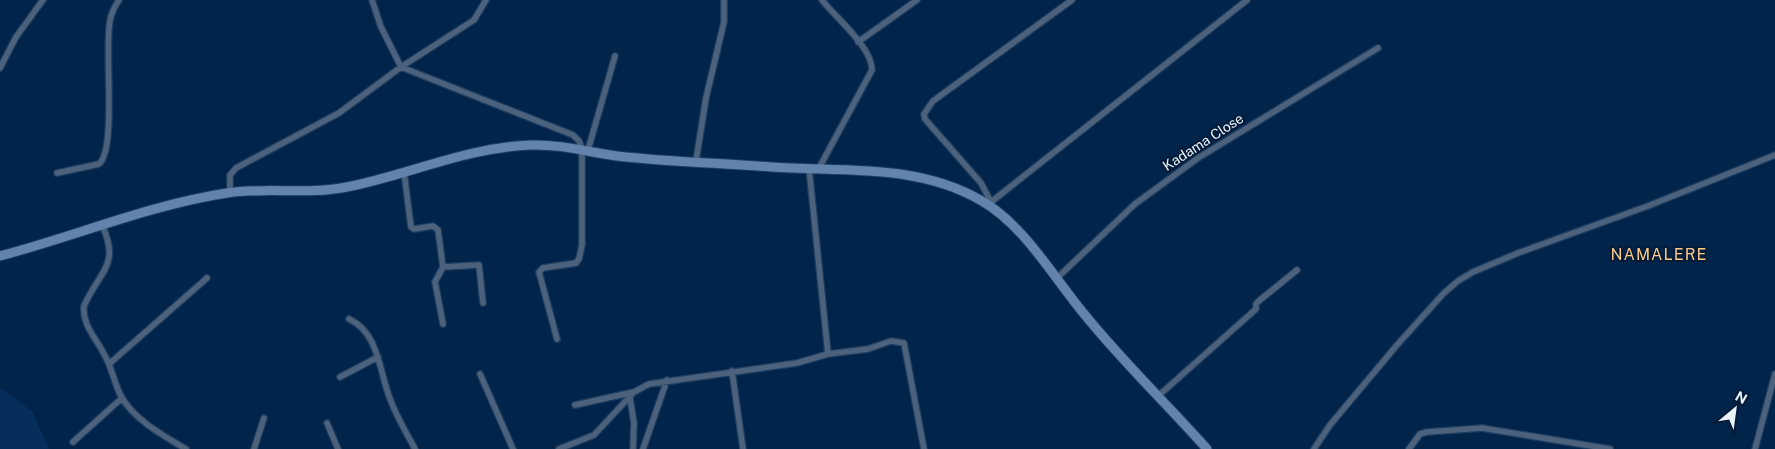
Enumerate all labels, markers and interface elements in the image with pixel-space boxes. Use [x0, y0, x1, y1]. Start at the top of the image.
street label: Kadama Close [1160, 110, 1246, 174]
district label: NAMALERE [1611, 245, 1707, 264]
north arrow [1710, 384, 1760, 434]
text: N [1733, 388, 1750, 407]

